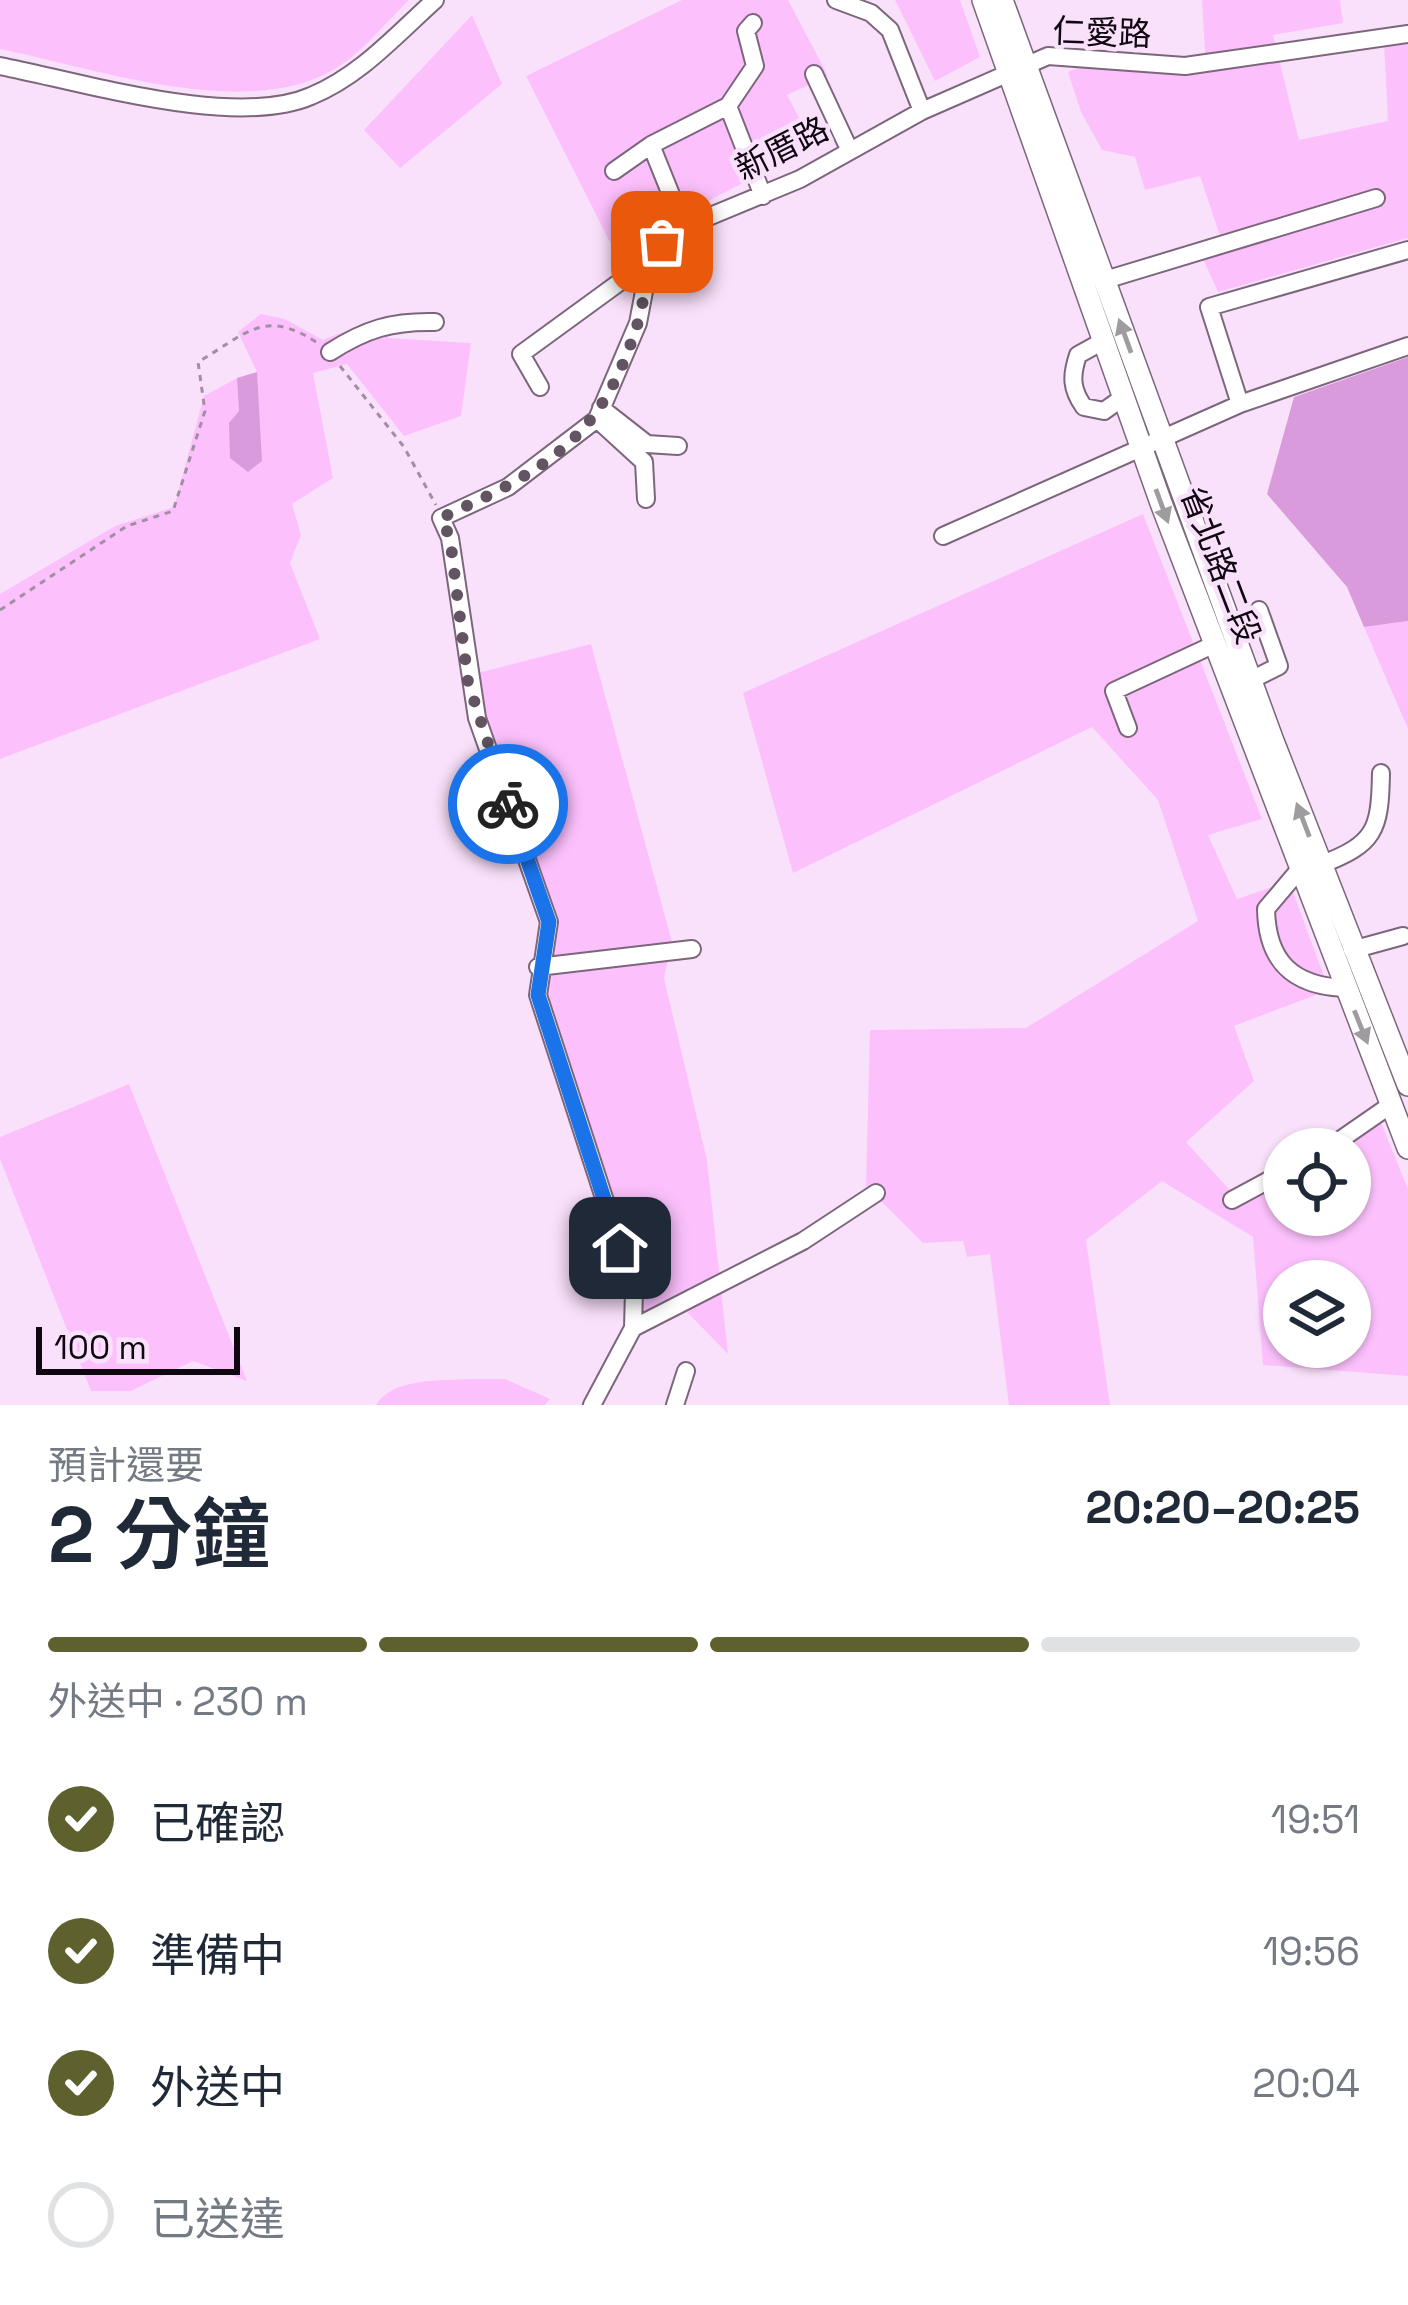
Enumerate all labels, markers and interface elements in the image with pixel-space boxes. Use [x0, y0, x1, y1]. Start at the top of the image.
street label: 仁愛路 [1052, 10, 1152, 56]
street label: 新厝路 [728, 108, 836, 190]
pin [611, 191, 713, 293]
icon: bag [629, 209, 695, 275]
one-way arrow [1115, 318, 1134, 354]
street label: 省北路二段 [1171, 480, 1269, 650]
one-way arrow [1154, 488, 1173, 524]
courier [448, 744, 568, 864]
icon: bike [475, 771, 541, 837]
one-way arrow [1292, 802, 1311, 838]
one-way arrow [1352, 1010, 1371, 1046]
map controls [1263, 1128, 1371, 1368]
button: locate [1263, 1128, 1371, 1236]
pin [569, 1197, 671, 1299]
icon: home [587, 1215, 653, 1281]
button: layers [1263, 1260, 1371, 1368]
scale bar [36, 1321, 240, 1374]
text: 100 m [54, 1327, 147, 1369]
text: 預計還要 [48, 1441, 204, 1490]
text: 20:20–20:25 [1085, 1479, 1360, 1536]
text: 2 分鐘 [48, 1485, 270, 1585]
text: 外送中 · 230 m [48, 1677, 308, 1726]
icon: check [48, 1786, 114, 1852]
text: 已確認 [150, 1795, 285, 1852]
text: 19:51 [1271, 1795, 1360, 1844]
icon: check [48, 1918, 114, 1984]
text: 準備中 [150, 1927, 285, 1984]
text: 19:56 [1263, 1927, 1360, 1976]
icon: check [48, 2050, 114, 2116]
text: 外送中 [150, 2059, 285, 2116]
text: 20:04 [1252, 2059, 1360, 2108]
text: 已送達 [150, 2191, 285, 2248]

